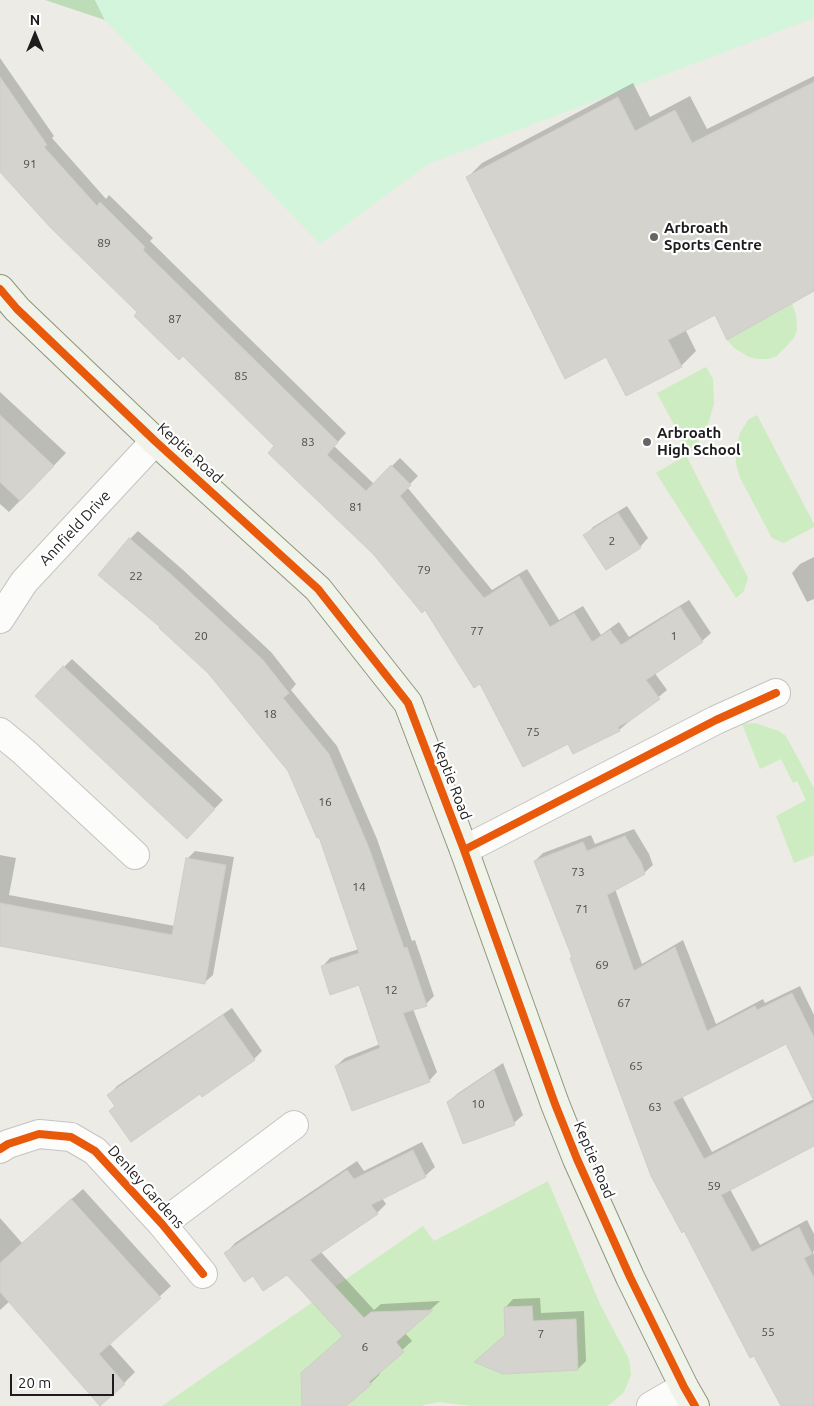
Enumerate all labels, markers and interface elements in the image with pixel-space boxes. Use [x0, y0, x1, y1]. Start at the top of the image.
north arrow [10, 10, 60, 60]
text: N [30, 12, 40, 28]
house number: 91 [23, 157, 37, 171]
place label: Arbroath Sports Centre [664, 219, 762, 254]
marker: Arbroath Sports Centre [648, 231, 660, 243]
house number: 89 [97, 236, 111, 250]
house number: 87 [168, 312, 182, 326]
house number: 85 [234, 369, 248, 383]
street label: Keptie Road [154, 419, 226, 487]
place label: Arbroath High School [657, 424, 740, 459]
house number: 83 [301, 435, 315, 449]
marker: Arbroath High School [641, 436, 653, 448]
street label: Annfield Drive [36, 487, 114, 569]
house number: 81 [349, 500, 363, 514]
house number: 2 [609, 534, 615, 548]
house number: 79 [417, 563, 431, 577]
house number: 22 [129, 569, 143, 583]
house number: 77 [470, 624, 484, 638]
house number: 20 [194, 629, 208, 643]
house number: 1 [671, 629, 677, 643]
house number: 18 [263, 707, 277, 721]
house number: 75 [526, 725, 540, 739]
street label: Keptie Road [429, 740, 475, 822]
house number: 16 [318, 795, 332, 809]
house number: 73 [571, 865, 585, 879]
house number: 14 [352, 880, 366, 894]
house number: 71 [575, 902, 589, 916]
house number: 69 [595, 958, 609, 972]
house number: 12 [384, 983, 398, 997]
house number: 67 [617, 996, 631, 1010]
house number: 65 [629, 1059, 643, 1073]
house number: 10 [471, 1097, 485, 1111]
house number: 63 [648, 1100, 662, 1114]
street label: Keptie Road [570, 1119, 618, 1201]
street label: Denley Gardens [104, 1142, 188, 1232]
house number: 59 [707, 1179, 721, 1193]
house number: 55 [761, 1325, 775, 1339]
house number: 7 [538, 1327, 544, 1341]
house number: 6 [362, 1340, 368, 1354]
scale bar [12, 1364, 116, 1396]
text: 20 m [18, 1374, 51, 1391]

